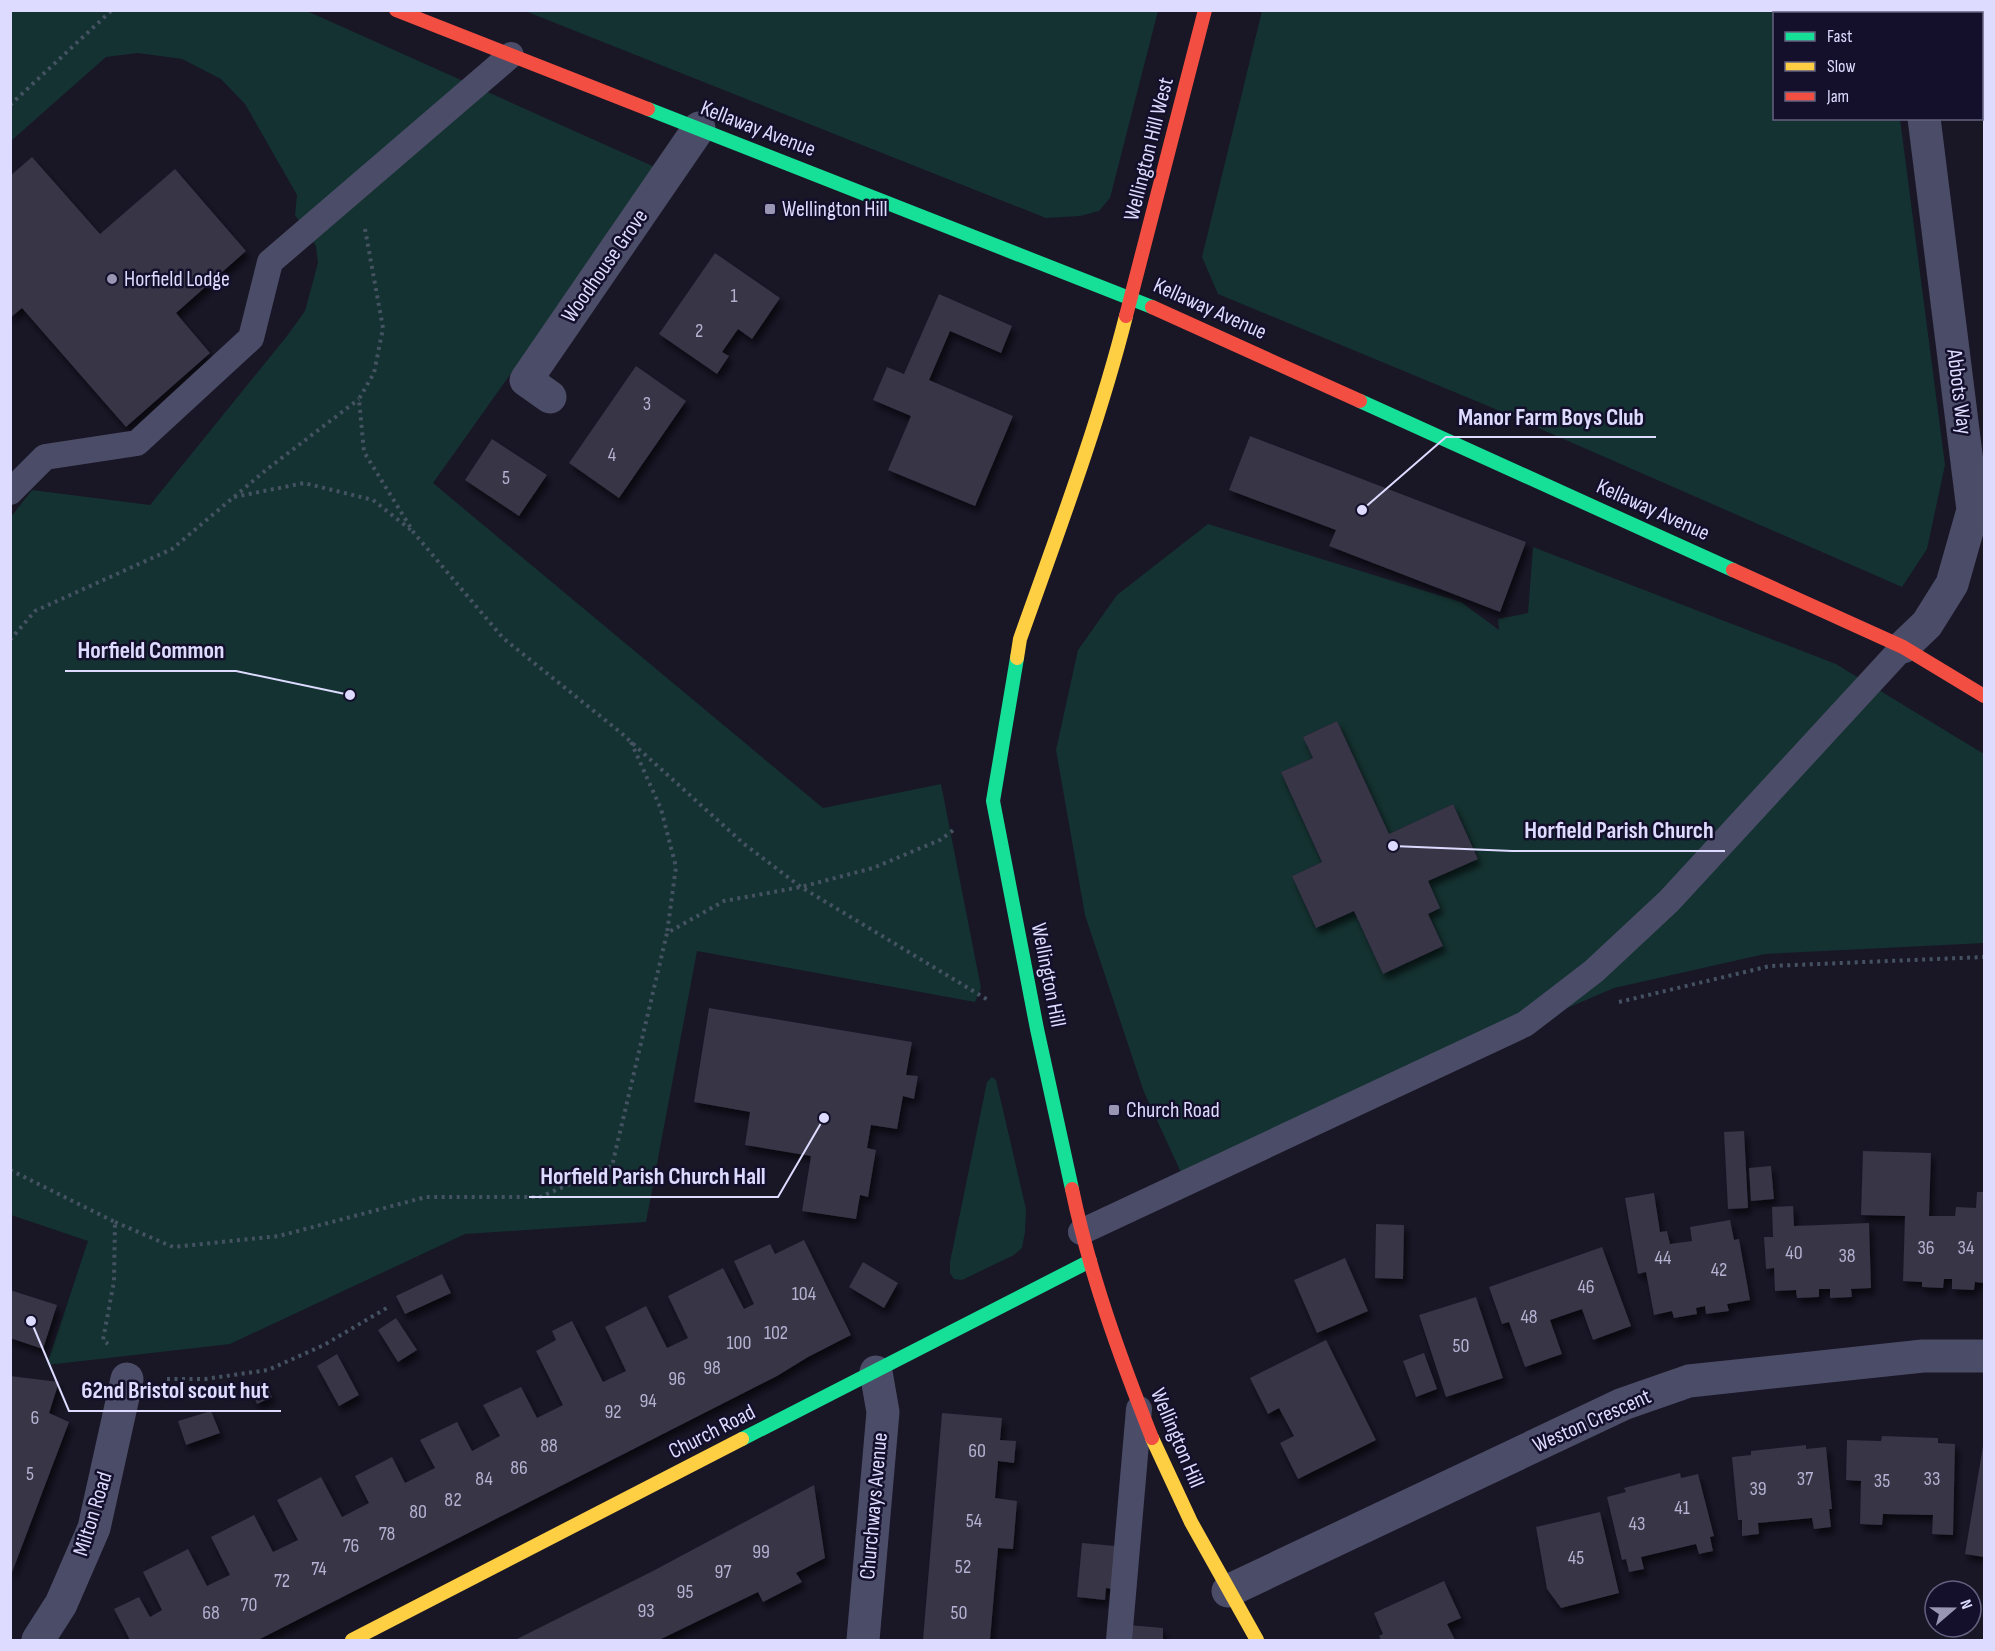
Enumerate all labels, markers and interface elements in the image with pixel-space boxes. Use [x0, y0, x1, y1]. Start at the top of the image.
legend [1773, 12, 1983, 120]
text: Fast [1827, 26, 1853, 47]
text: Slow [1827, 56, 1856, 77]
street label: Wellington Hill West [1118, 74, 1180, 223]
text: Jam [1826, 86, 1849, 107]
street label: Kellaway Avenue [697, 95, 819, 163]
place label: Wellington Hill [782, 196, 888, 223]
marker: Wellington Hill [763, 202, 777, 216]
street label: Woodhouse Grove [556, 204, 654, 328]
place label: Horfield Lodge [124, 266, 230, 293]
marker: Horfield Lodge [105, 272, 119, 286]
street label: Kellaway Avenue [1149, 272, 1271, 346]
house number: 1 [731, 284, 738, 308]
house number: 2 [695, 319, 703, 343]
street label: Abbots Way [1940, 347, 1978, 437]
house number: 3 [643, 392, 651, 416]
callout: Manor Farm Boys Club [1446, 395, 1656, 437]
text: Manor Farm Boys Club [1458, 403, 1644, 432]
house number: 4 [608, 443, 616, 467]
house number: 5 [502, 466, 510, 490]
street label: Kellaway Avenue [1592, 473, 1714, 547]
callout: Horfield Common [65, 629, 236, 671]
text: Horfield Common [77, 636, 225, 665]
callout: Horfield Parish Church [1512, 809, 1725, 851]
text: Horfield Parish Church [1524, 816, 1714, 845]
street label: Wellington Hill [1025, 921, 1071, 1029]
place label: Church Road [1126, 1097, 1220, 1124]
marker: Church Road [1107, 1103, 1121, 1117]
callout: Horfield Parish Church Hall [529, 1155, 778, 1197]
text: Horfield Parish Church Hall [540, 1162, 766, 1191]
house number: 36 [1917, 1236, 1935, 1260]
house number: 34 [1958, 1236, 1974, 1260]
house number: 40 [1785, 1241, 1803, 1265]
house number: 38 [1838, 1244, 1856, 1268]
house number: 44 [1655, 1246, 1671, 1270]
house number: 42 [1711, 1258, 1727, 1282]
house number: 46 [1577, 1275, 1595, 1299]
house number: 104 [792, 1282, 816, 1306]
house number: 48 [1520, 1305, 1538, 1329]
house number: 102 [764, 1321, 788, 1345]
house number: 100 [727, 1331, 751, 1355]
house number: 50 [1453, 1334, 1469, 1358]
house number: 98 [703, 1356, 721, 1380]
house number: 96 [668, 1367, 686, 1391]
callout: 62nd Bristol scout hut [69, 1369, 281, 1411]
text: 62nd Bristol scout hut [81, 1376, 269, 1405]
street label: Weston Crescent [1529, 1383, 1655, 1459]
street label: Wellington Hill [1144, 1384, 1210, 1492]
house number: 94 [639, 1389, 657, 1413]
street label: Church Road [664, 1399, 760, 1465]
house number: 92 [604, 1400, 622, 1424]
house number: 6 [31, 1406, 39, 1430]
street label: Churchways Avenue [854, 1431, 894, 1581]
house number: 88 [540, 1434, 558, 1458]
house number: 60 [968, 1439, 986, 1463]
house number: 86 [510, 1456, 528, 1480]
house number: 5 [26, 1462, 34, 1486]
house number: 84 [475, 1467, 493, 1491]
house number: 37 [1797, 1467, 1813, 1491]
house number: 33 [1924, 1467, 1940, 1491]
street label: Milton Road [67, 1469, 119, 1559]
house number: 35 [1874, 1469, 1890, 1493]
house number: 39 [1749, 1477, 1767, 1501]
house number: 82 [444, 1488, 462, 1512]
house number: 41 [1674, 1496, 1690, 1520]
house number: 80 [409, 1500, 427, 1524]
house number: 54 [966, 1509, 982, 1533]
house number: 43 [1629, 1512, 1645, 1536]
house number: 78 [379, 1522, 395, 1546]
house number: 76 [343, 1534, 359, 1558]
house number: 99 [752, 1540, 770, 1564]
house number: 45 [1568, 1546, 1584, 1570]
house number: 52 [955, 1555, 971, 1579]
house number: 74 [311, 1557, 327, 1581]
house number: 97 [715, 1560, 731, 1584]
house number: 72 [274, 1569, 290, 1593]
north arrow [1923, 1579, 1983, 1639]
house number: 95 [677, 1580, 693, 1604]
house number: 70 [241, 1593, 257, 1617]
text: N [1955, 1597, 1976, 1612]
house number: 93 [637, 1599, 655, 1623]
house number: 68 [202, 1601, 220, 1625]
house number: 50 [951, 1601, 967, 1625]

